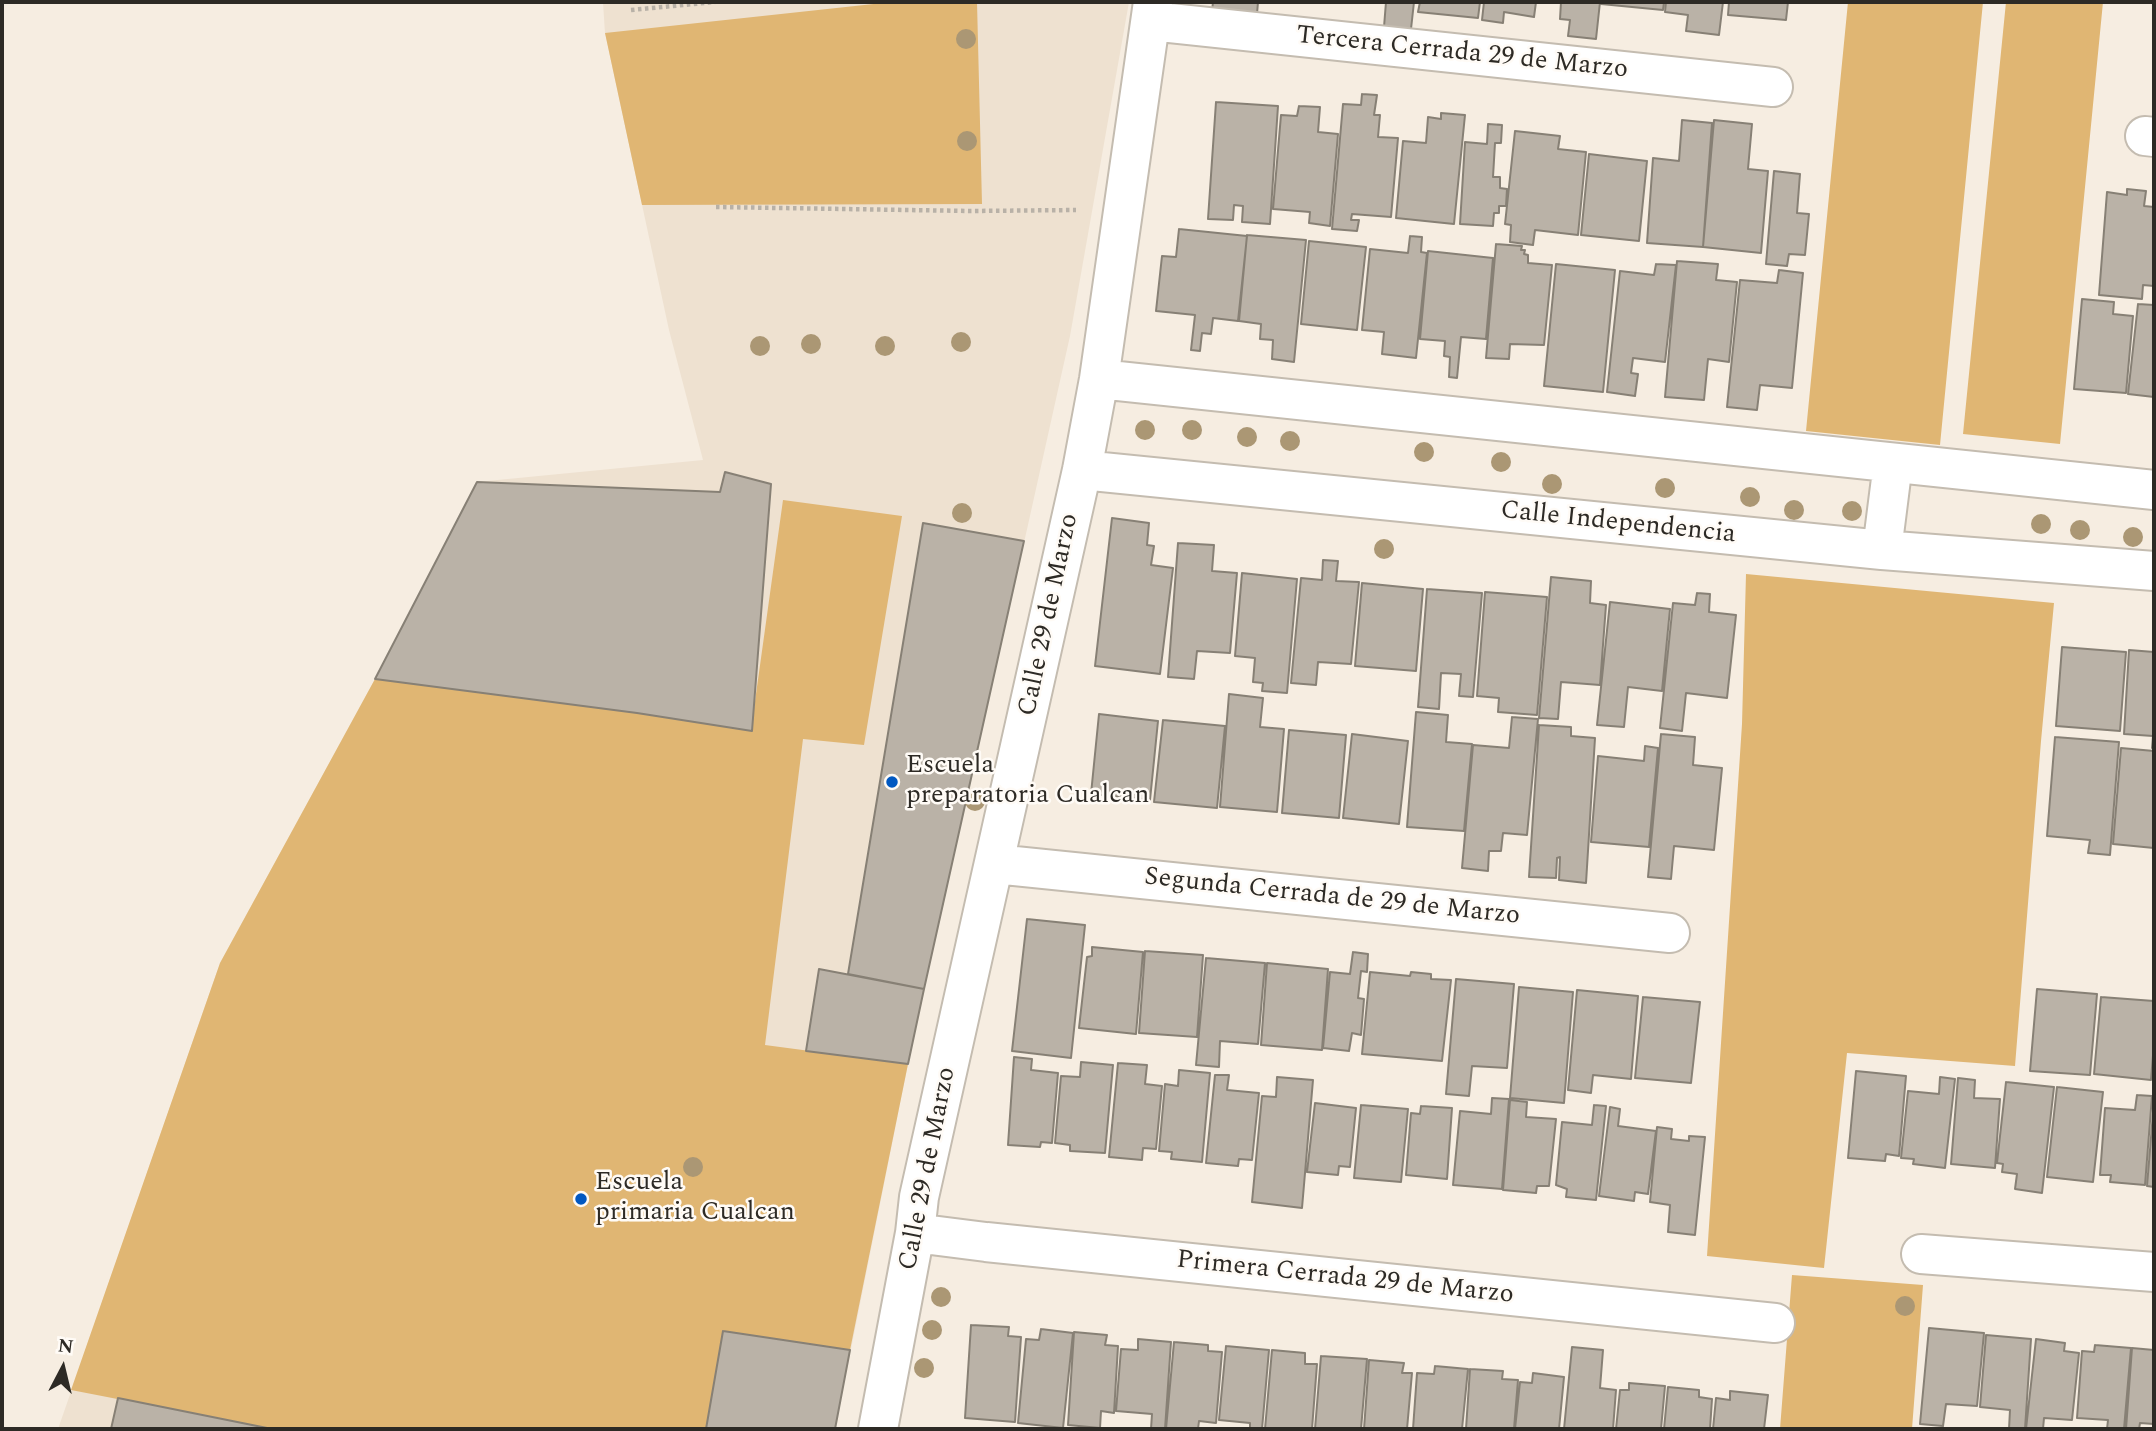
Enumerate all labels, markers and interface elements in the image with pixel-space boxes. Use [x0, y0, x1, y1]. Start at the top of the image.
street label: Tercera Cerrada 29 de Marzo [1295, 21, 1629, 87]
street label: Calle Independencia [1499, 496, 1737, 552]
street label: Calle 29 de Marzo [1013, 511, 1087, 719]
place label: Escuela preparatoria Cualcan [906, 751, 1149, 812]
marker: Escuela preparatoria Cualcan [884, 774, 900, 790]
street label: Segunda Cerrada de 29 de Marzo [1143, 863, 1521, 933]
street label: Calle 29 de Marzo [894, 1065, 964, 1273]
place label: Escuela primaria Cualcan [595, 1168, 795, 1230]
marker: Escuela primaria Cualcan [573, 1191, 589, 1207]
street label: Primera Cerrada 29 de Marzo [1175, 1246, 1515, 1312]
text: N [56, 1331, 75, 1362]
north arrow [28, 1333, 98, 1403]

